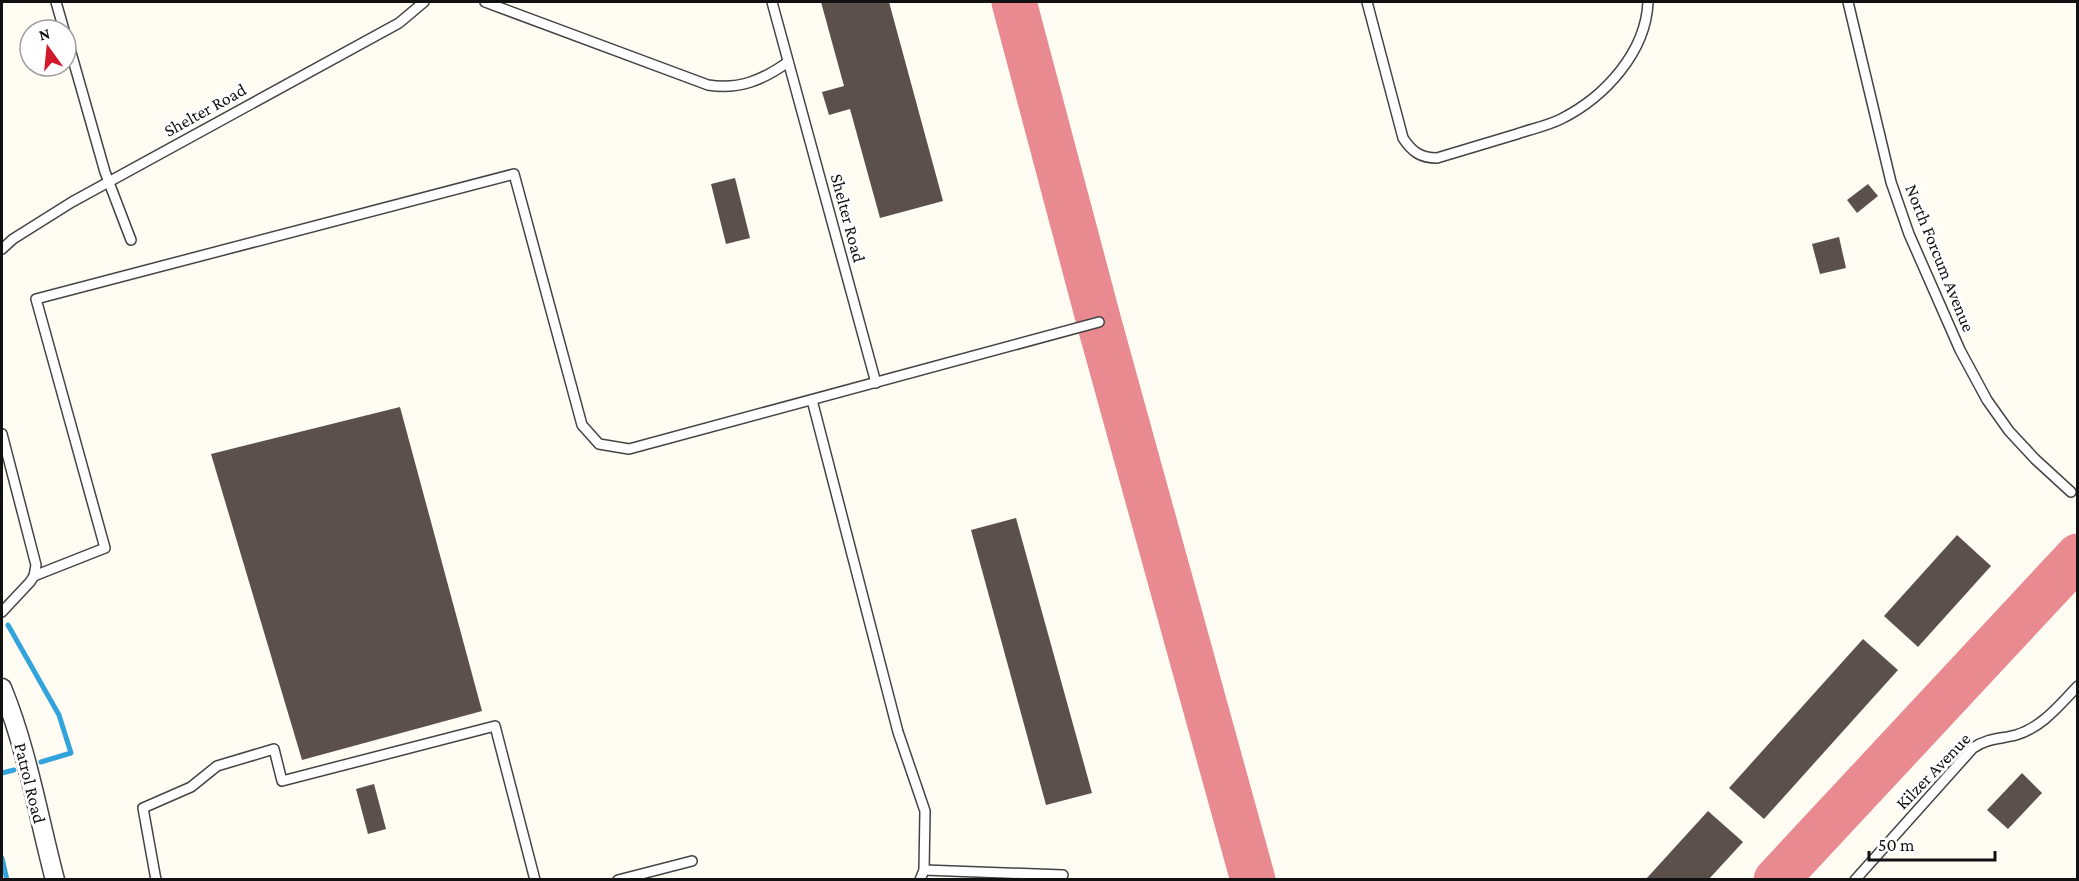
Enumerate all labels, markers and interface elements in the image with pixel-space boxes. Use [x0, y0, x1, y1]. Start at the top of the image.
north arrow [18, 18, 78, 78]
text: N [37, 24, 52, 44]
street label: Shelter Road [160, 79, 250, 141]
street label: Shelter Road [827, 172, 870, 265]
street label: North Forcum Avenue [1901, 181, 1979, 335]
street label: Kilzer Avenue [1892, 729, 1974, 813]
street label: Patrol Road [10, 741, 50, 826]
scale bar [1869, 824, 1995, 862]
text: 50 m [1878, 835, 1915, 855]

